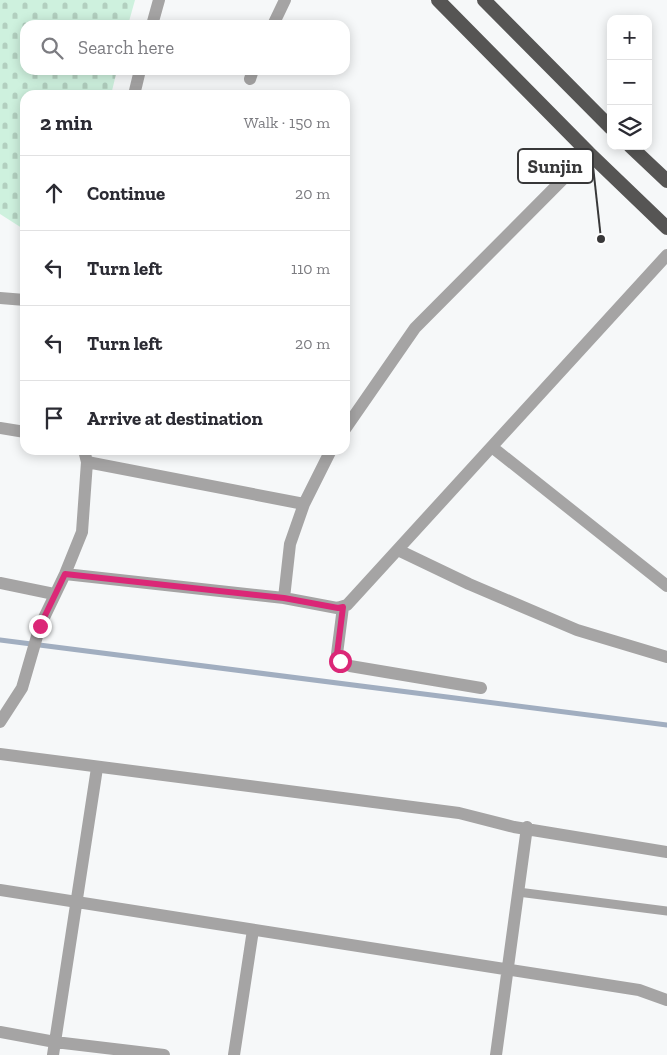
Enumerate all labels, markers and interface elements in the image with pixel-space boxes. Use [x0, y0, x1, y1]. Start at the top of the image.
map controls [607, 15, 652, 150]
button: + [607, 15, 652, 60]
search box [20, 20, 350, 75]
icon: search [38, 34, 66, 62]
text: Search here [78, 36, 174, 59]
button: − [607, 60, 652, 105]
button: layers [607, 105, 652, 150]
text: 2 min [40, 110, 92, 135]
text: Walk · 150 m [244, 113, 330, 132]
callout: Sunjin [518, 149, 593, 183]
text: Sunjin [528, 155, 583, 178]
icon: ahead [40, 179, 68, 207]
text: Continue [87, 182, 165, 205]
text: 20 m [295, 184, 330, 203]
icon: left [40, 254, 68, 282]
text: Turn left [87, 257, 162, 280]
text: 110 m [291, 259, 330, 278]
icon: left [40, 329, 68, 357]
text: Turn left [87, 332, 162, 355]
text: 20 m [295, 334, 330, 353]
icon: arrive [40, 404, 68, 432]
text: Arrive at destination [87, 407, 263, 430]
route end [29, 615, 52, 638]
route start [329, 650, 352, 673]

